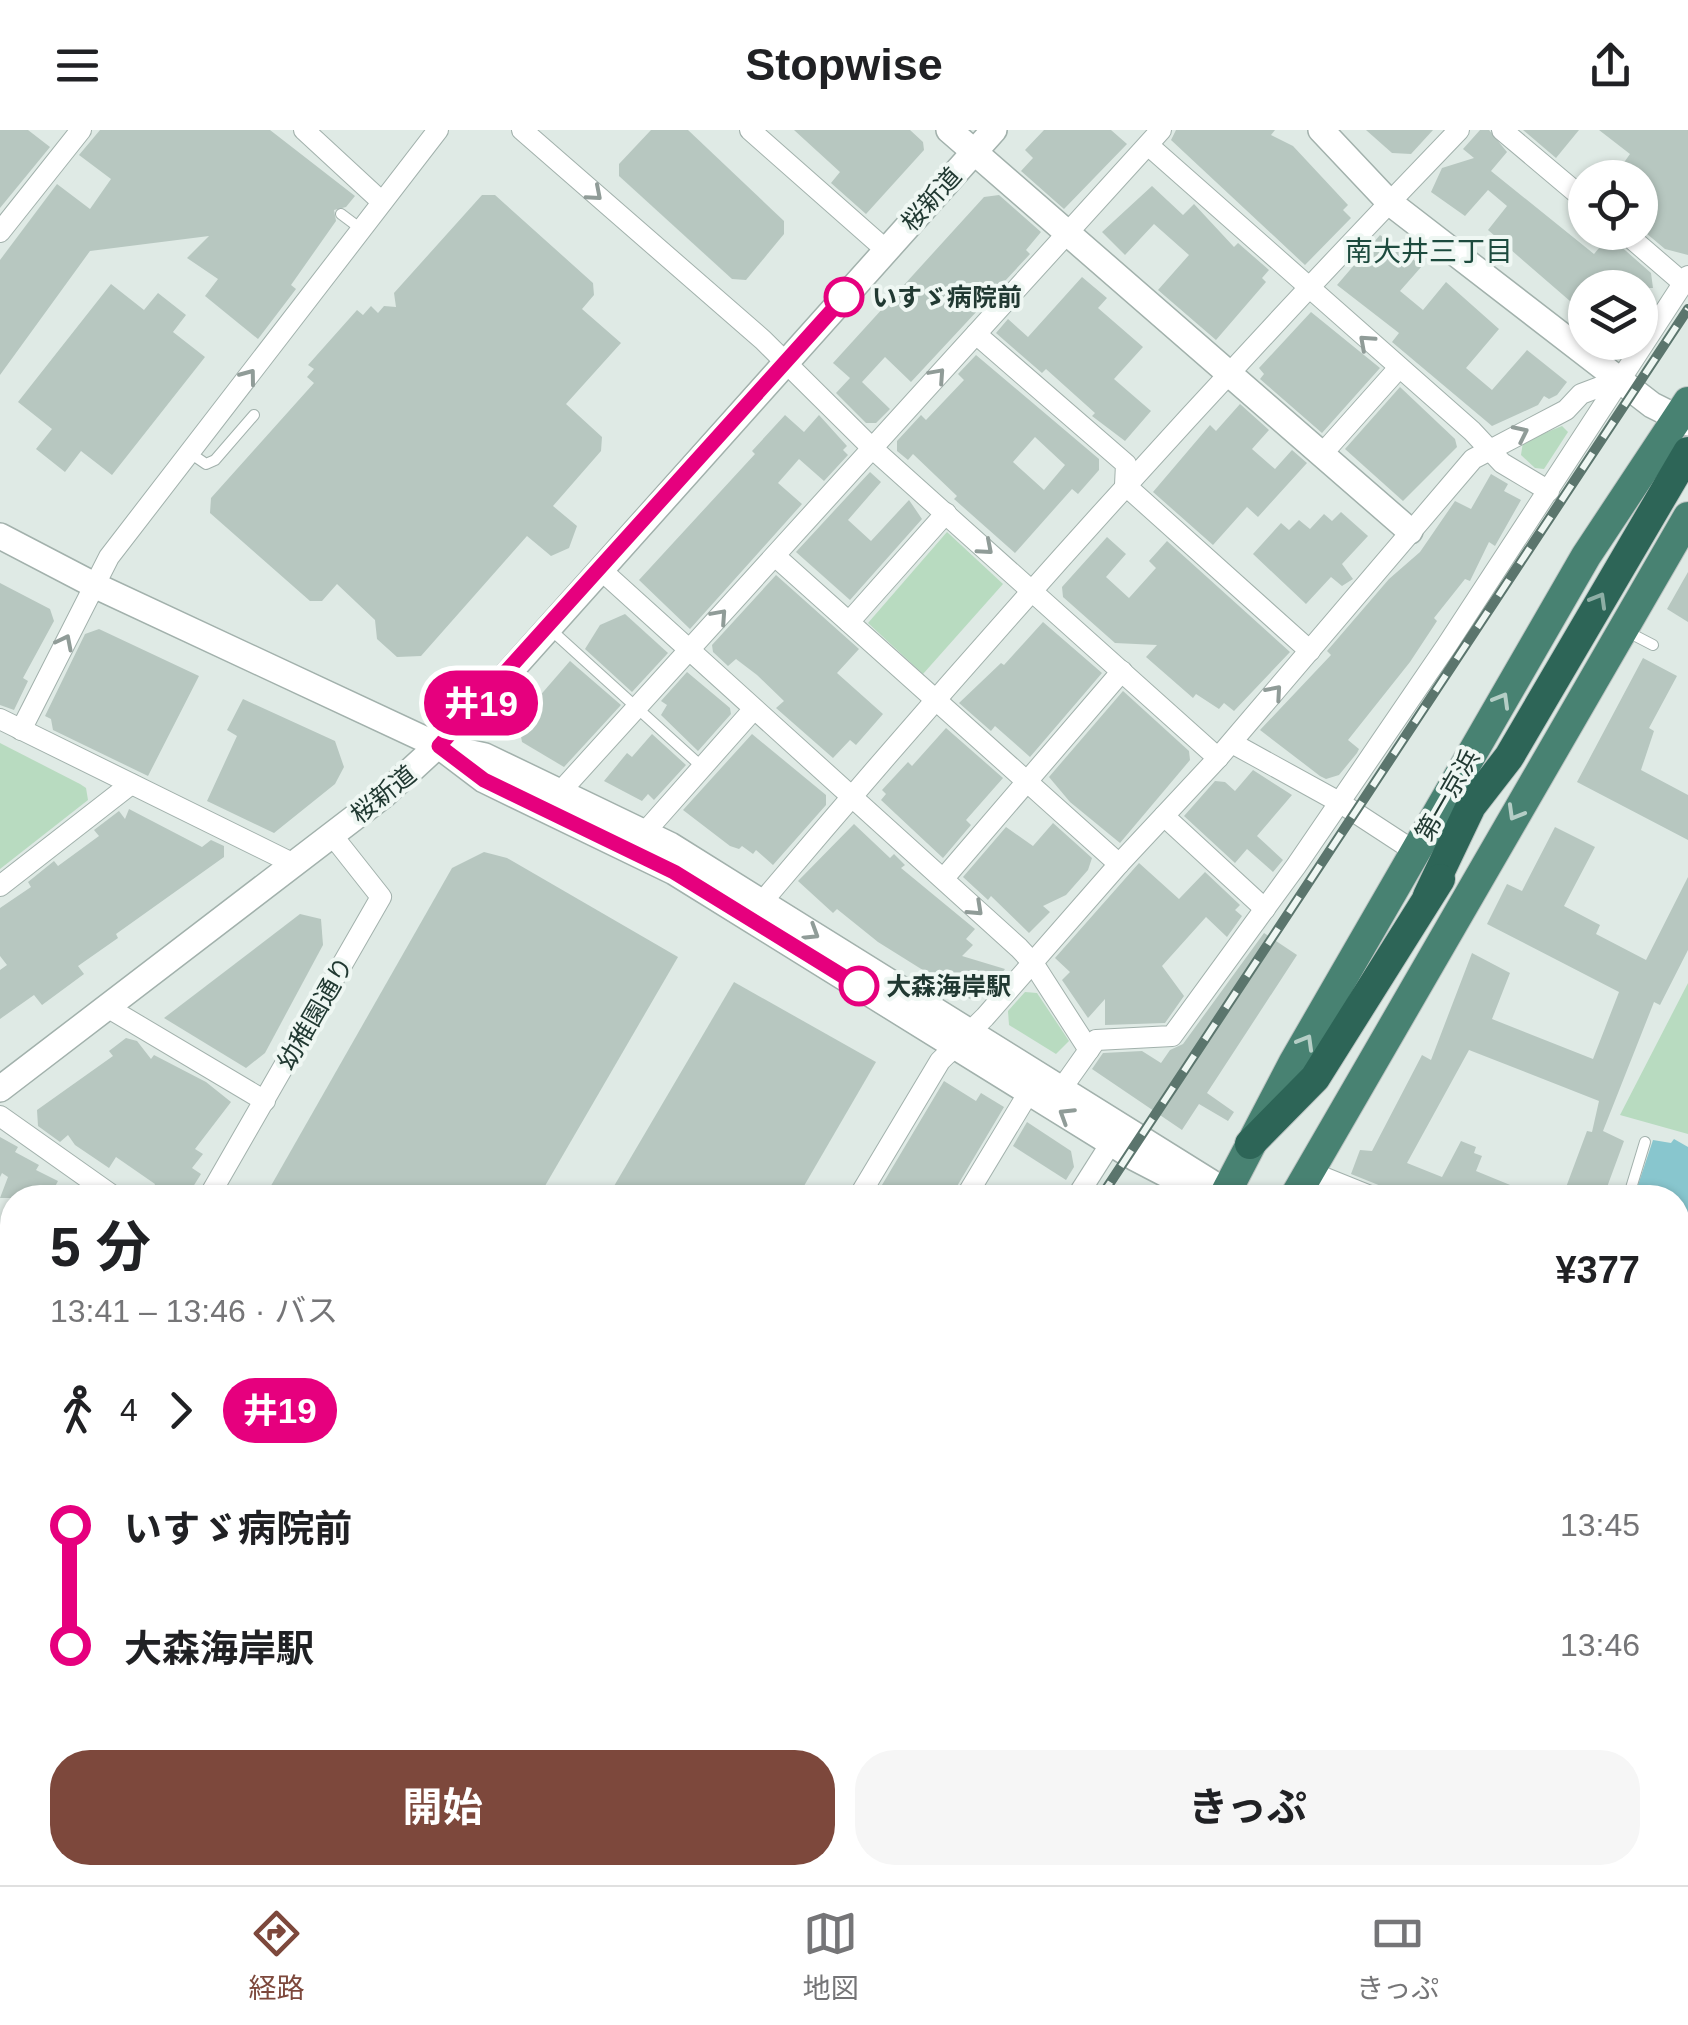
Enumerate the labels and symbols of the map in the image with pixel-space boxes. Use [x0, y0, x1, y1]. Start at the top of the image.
street label: 桜新道 [895, 162, 967, 236]
one-way arrow [584, 182, 602, 200]
district label: 南大井三丁目 [1345, 236, 1513, 267]
marker: いすゞ病院前 [825, 278, 863, 316]
place label: いすゞ病院前 [872, 283, 1022, 311]
one-way arrow [1359, 336, 1378, 354]
one-way arrow [927, 368, 945, 387]
one-way arrow [237, 369, 254, 387]
one-way arrow [1510, 425, 1528, 445]
one-way arrow [974, 536, 992, 554]
one-way arrow [1587, 593, 1606, 611]
one-way arrow [708, 609, 726, 628]
one-way arrow [52, 635, 72, 653]
line badge: 井19 [424, 670, 538, 736]
one-way arrow [1264, 685, 1282, 703]
one-way arrow [1490, 693, 1509, 711]
street label: 第一京浜 [1410, 745, 1484, 845]
street label: 桜新道 [345, 760, 421, 828]
one-way arrow [1507, 802, 1527, 820]
one-way arrow [964, 897, 983, 915]
one-way arrow [801, 921, 819, 940]
street label: 幼稚園通り [272, 952, 358, 1074]
marker: 大森海岸駅 [840, 967, 878, 1005]
place label: 大森海岸駅 [886, 972, 1011, 1000]
one-way arrow [1293, 1035, 1313, 1053]
one-way arrow [1059, 1108, 1077, 1127]

